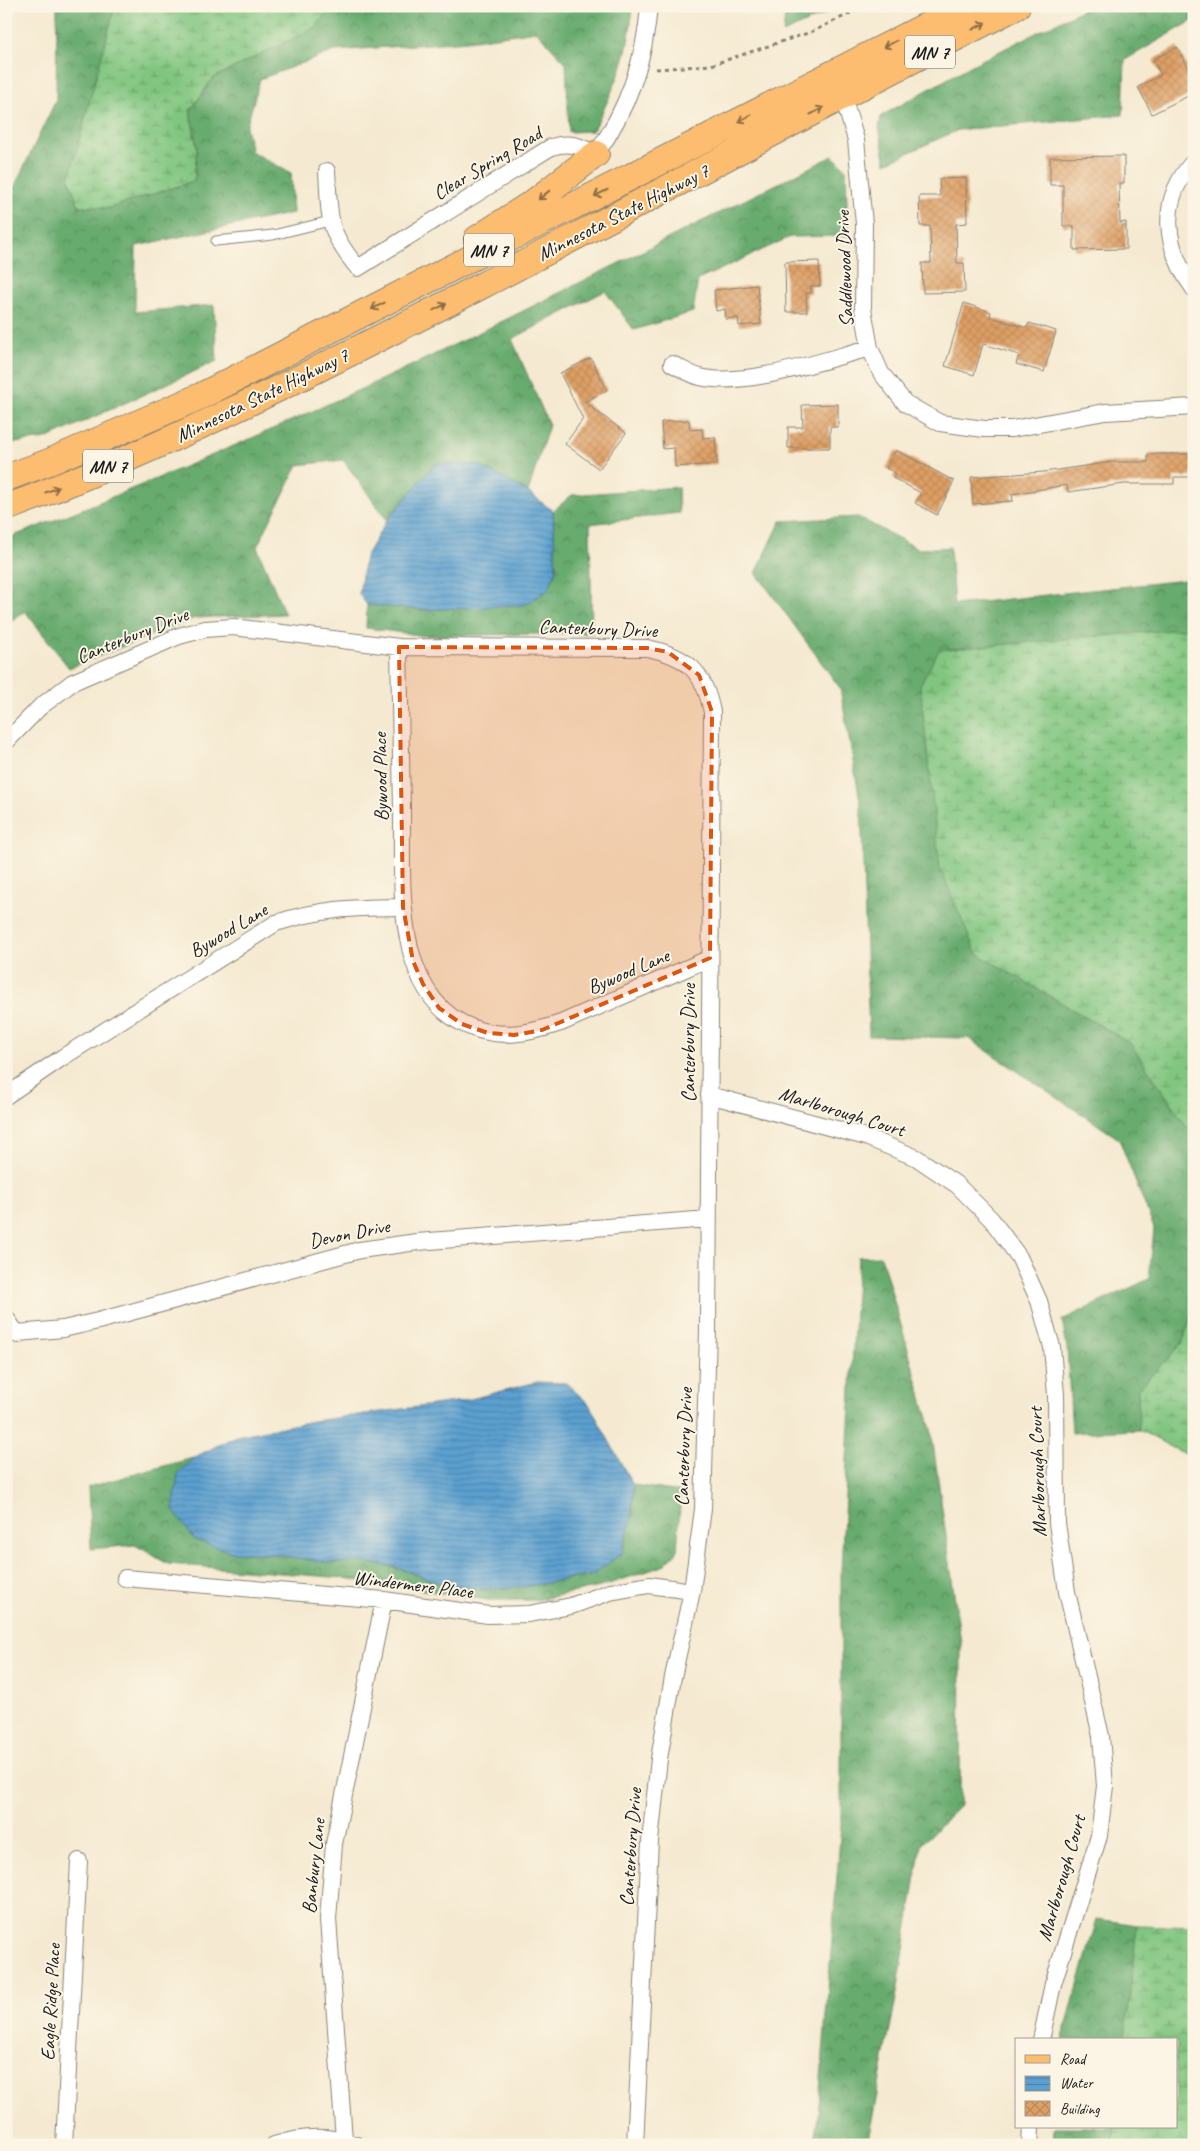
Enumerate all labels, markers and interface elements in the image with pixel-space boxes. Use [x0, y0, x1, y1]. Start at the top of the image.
one-way arrow [971, 21, 986, 30]
road number: MN 7 [905, 36, 955, 68]
one-way arrow [883, 39, 898, 49]
one-way arrow [809, 106, 824, 116]
one-way arrow [738, 113, 753, 123]
street label: Clear Spring Road [428, 120, 549, 206]
street label: Minnesota State Highway 7 [533, 158, 714, 267]
one-way arrow [538, 189, 551, 200]
one-way arrow [594, 189, 609, 198]
street label: Saddlewood Drive [830, 209, 859, 328]
road number: MN 7 [464, 234, 514, 266]
one-way arrow [371, 302, 386, 311]
one-way arrow [432, 302, 447, 311]
street label: Minnesota State Highway 7 [172, 342, 354, 448]
road number: MN 7 [83, 450, 133, 482]
one-way arrow [44, 485, 59, 494]
street label: Canterbury Drive [73, 601, 193, 669]
street label: Canterbury Drive [538, 614, 659, 643]
street label: Bywood Place [367, 731, 394, 822]
street label: Bywood Lane [185, 897, 273, 963]
street label: Bywood Lane [583, 942, 674, 1000]
street label: Canterbury Drive [676, 982, 701, 1102]
street label: Marlborough Court [776, 1081, 910, 1143]
street label: Devon Drive [307, 1213, 393, 1254]
street label: Canterbury Drive [669, 1386, 698, 1507]
street label: Marlborough Court [1023, 1404, 1052, 1537]
street label: Windermere Place [352, 1565, 475, 1604]
street label: Canterbury Drive [614, 1786, 647, 1907]
street label: Marlborough Court [1032, 1810, 1092, 1944]
street label: Banbury Lane [296, 1816, 331, 1915]
street label: Eagle Ridge Place [35, 1942, 66, 2061]
legend [1015, 2038, 1178, 2128]
text: Road [1060, 2050, 1087, 2069]
text: Water [1060, 2074, 1094, 2093]
text: Building [1060, 2100, 1100, 2119]

